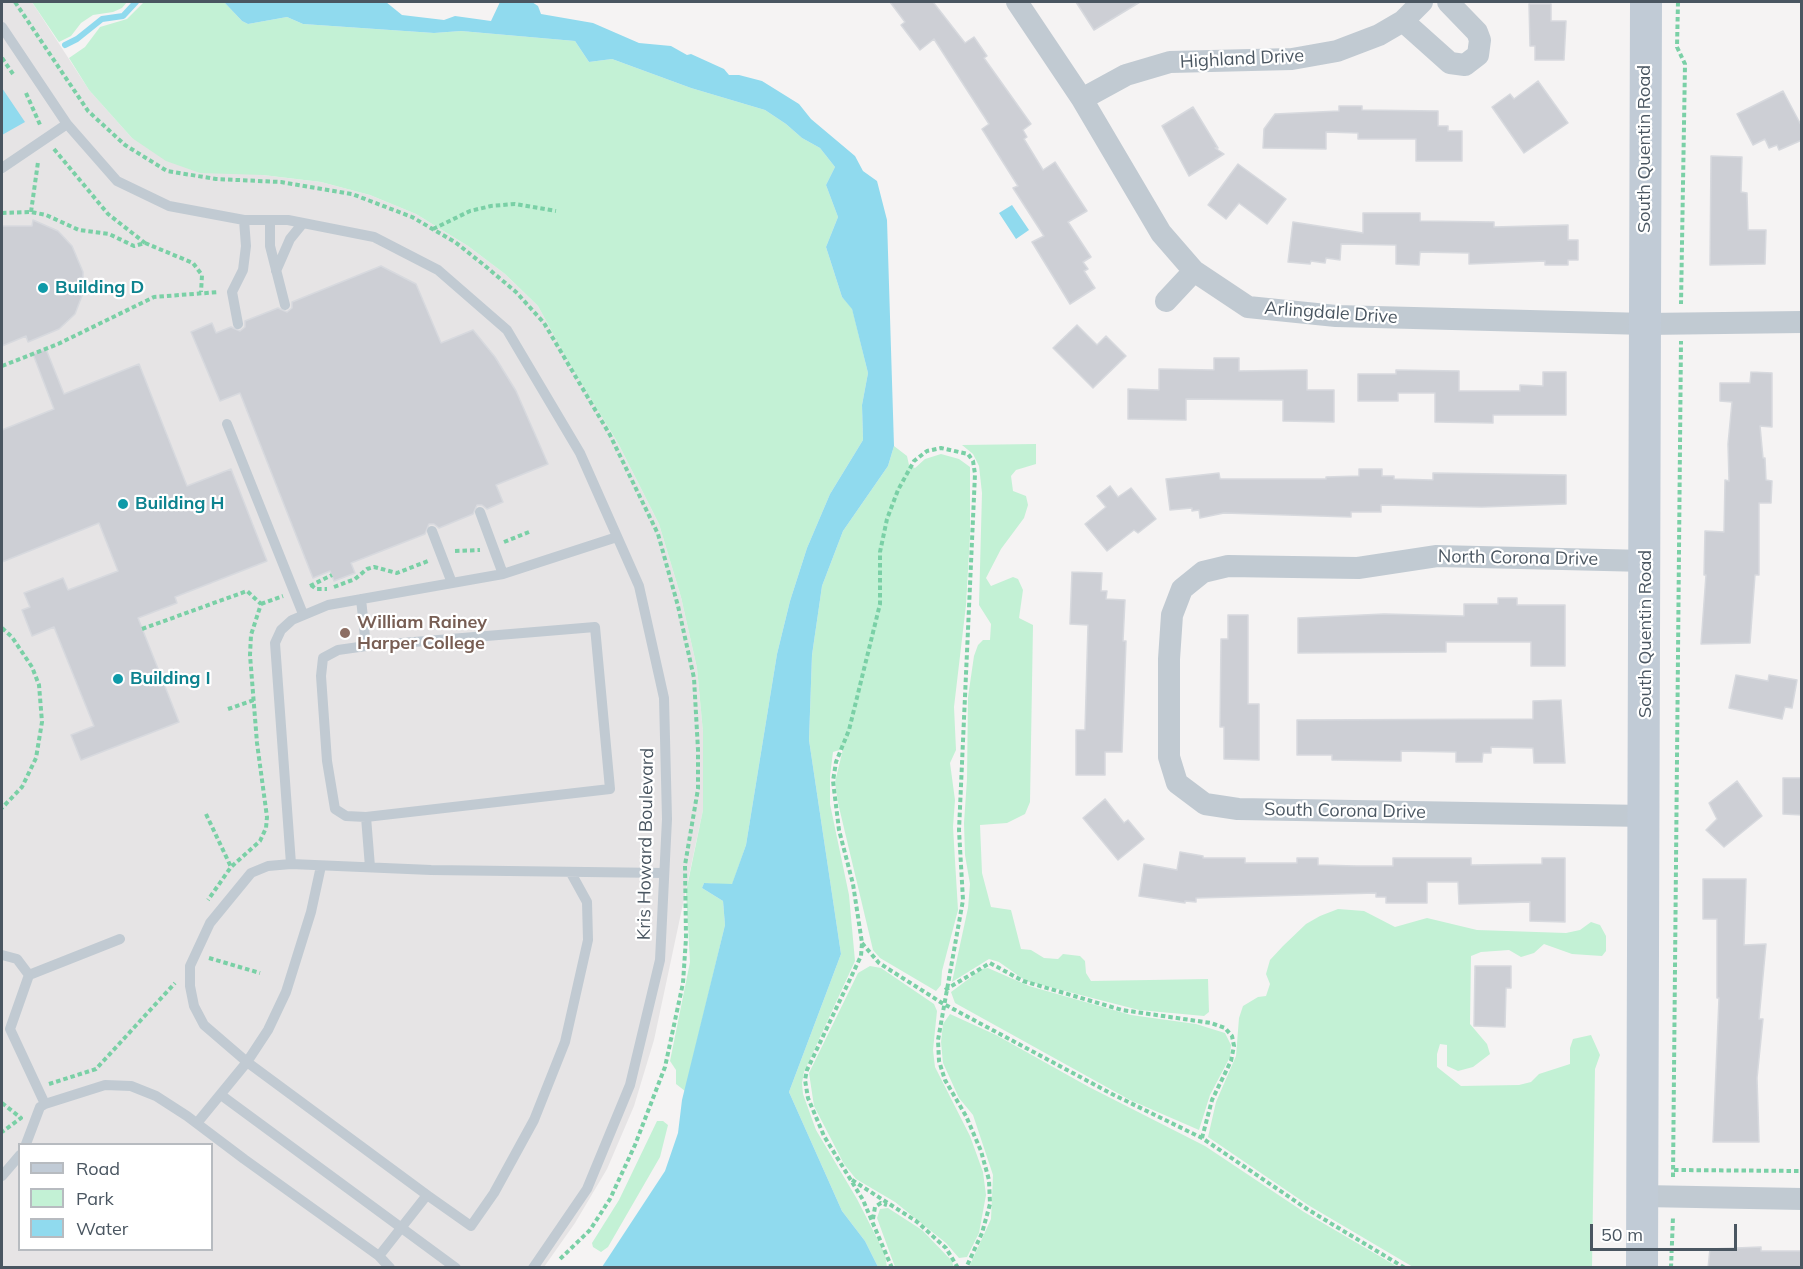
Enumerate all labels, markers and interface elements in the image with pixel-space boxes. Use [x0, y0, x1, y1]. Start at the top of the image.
street label: Highland Drive [1179, 45, 1305, 73]
street label: South Quentin Road [1634, 65, 1656, 233]
place label: Building D [55, 277, 144, 299]
marker: Building D [36, 281, 50, 295]
street label: Arlingdale Drive [1264, 298, 1398, 328]
place label: Building H [135, 493, 224, 515]
marker: Building H [116, 497, 130, 511]
street label: North Corona Drive [1438, 546, 1598, 570]
street label: South Quentin Road [1635, 550, 1657, 718]
place label: William Rainey Harper College [357, 612, 487, 654]
marker: William Rainey Harper College [338, 626, 352, 640]
place label: Building I [130, 668, 210, 690]
marker: Building I [111, 672, 125, 686]
street label: Kris Howard Boulevard [634, 748, 658, 940]
street label: South Corona Drive [1264, 799, 1426, 823]
legend [18, 1143, 213, 1251]
text: Road [76, 1157, 120, 1180]
text: Park [76, 1187, 114, 1210]
scale bar [1593, 1212, 1740, 1250]
text: Water [76, 1217, 128, 1240]
text: 50 m [1601, 1223, 1643, 1246]

